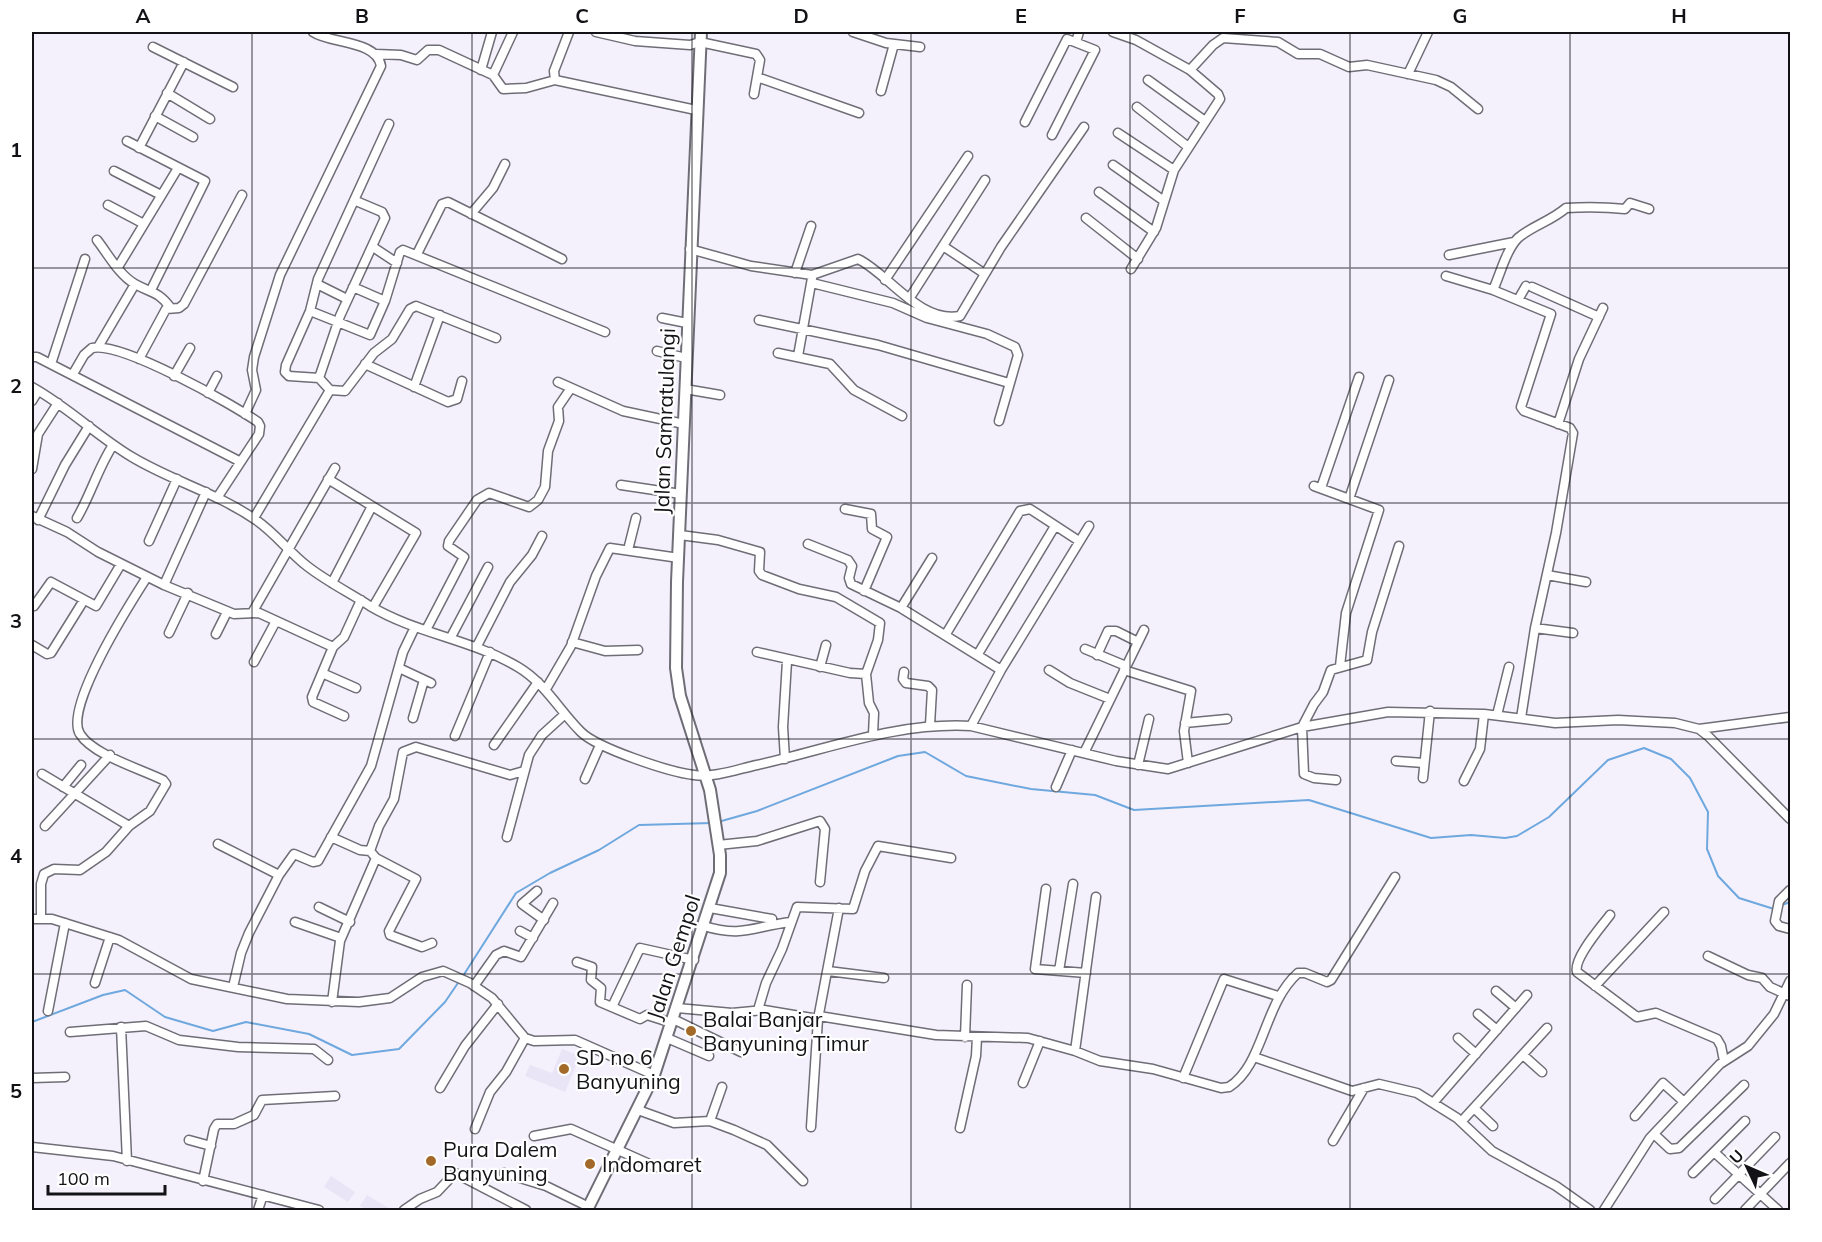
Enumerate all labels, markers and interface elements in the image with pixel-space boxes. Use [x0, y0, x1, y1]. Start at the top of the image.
text: A [136, 3, 151, 28]
text: B [355, 3, 369, 28]
text: C [575, 3, 589, 28]
text: D [793, 3, 809, 28]
text: E [1015, 3, 1027, 28]
text: F [1234, 3, 1246, 28]
text: G [1453, 3, 1467, 28]
text: H [1671, 3, 1687, 28]
text: 1 [10, 137, 22, 162]
street label: Jalan Samratulangi [648, 328, 680, 514]
text: 2 [10, 373, 22, 398]
text: 3 [10, 608, 22, 633]
text: 4 [10, 843, 22, 868]
street label: Jalan Gempol [641, 891, 705, 1023]
place label: Balai Banjar Banyuning Timur [703, 1006, 869, 1056]
marker: Balai Banjar Banyuning Timur [684, 1024, 698, 1038]
place label: SD no 6 Banyuning [576, 1044, 681, 1094]
marker: SD no 6 Banyuning [557, 1062, 571, 1076]
text: 5 [10, 1078, 22, 1103]
place label: Pura Dalem Banyuning [443, 1136, 557, 1186]
north arrow [1717, 1137, 1777, 1197]
text: U [1725, 1145, 1748, 1168]
place label: Indomaret [602, 1151, 702, 1177]
marker: Pura Dalem Banyuning [424, 1154, 438, 1168]
marker: Indomaret [583, 1157, 597, 1171]
scale bar [48, 1158, 165, 1196]
text: 100 m [57, 1167, 110, 1190]

